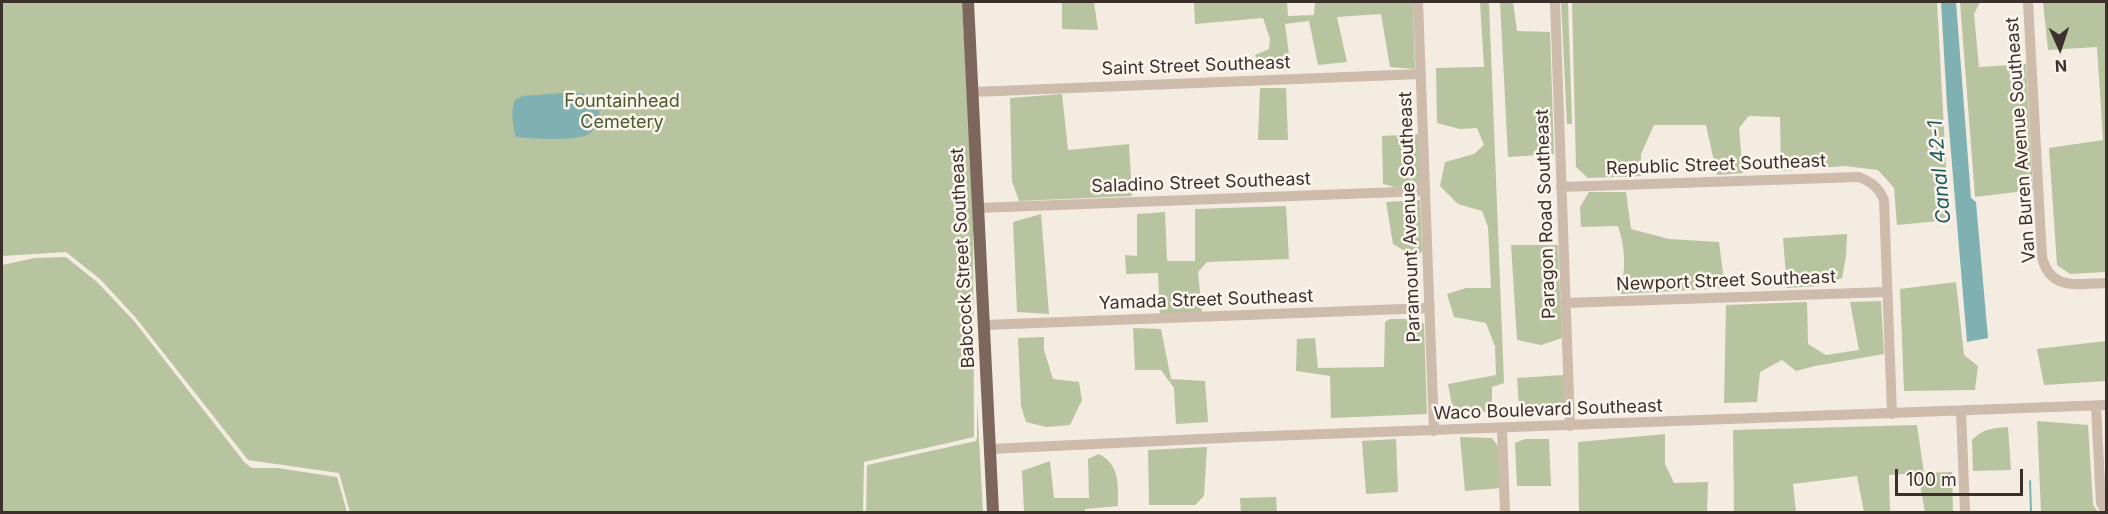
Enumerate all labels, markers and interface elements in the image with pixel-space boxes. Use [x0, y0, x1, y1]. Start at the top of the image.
street label: Van Buren Avenue Southeast [2002, 16, 2040, 264]
north arrow [2030, 18, 2090, 78]
street label: Saint Street Southeast [1101, 52, 1291, 80]
text: N [2054, 56, 2068, 76]
park label: Fountainhead Cemetery [564, 91, 680, 134]
street label: Paramount Avenue Southeast [1395, 91, 1425, 343]
street label: Paragon Road Southeast [1532, 109, 1560, 319]
water label: Canal 42-1 [1924, 119, 1956, 225]
street label: Babcock Street Southeast [946, 147, 980, 369]
street label: Republic Street Southeast [1606, 150, 1826, 180]
street label: Saladino Street Southeast [1091, 168, 1311, 198]
street label: Newport Street Southeast [1616, 266, 1836, 296]
street label: Yamada Street Southeast [1098, 285, 1314, 315]
street label: Waco Boulevard Southeast [1433, 395, 1663, 425]
scale bar [1898, 457, 2026, 495]
text: 100 m [1906, 469, 1957, 490]

